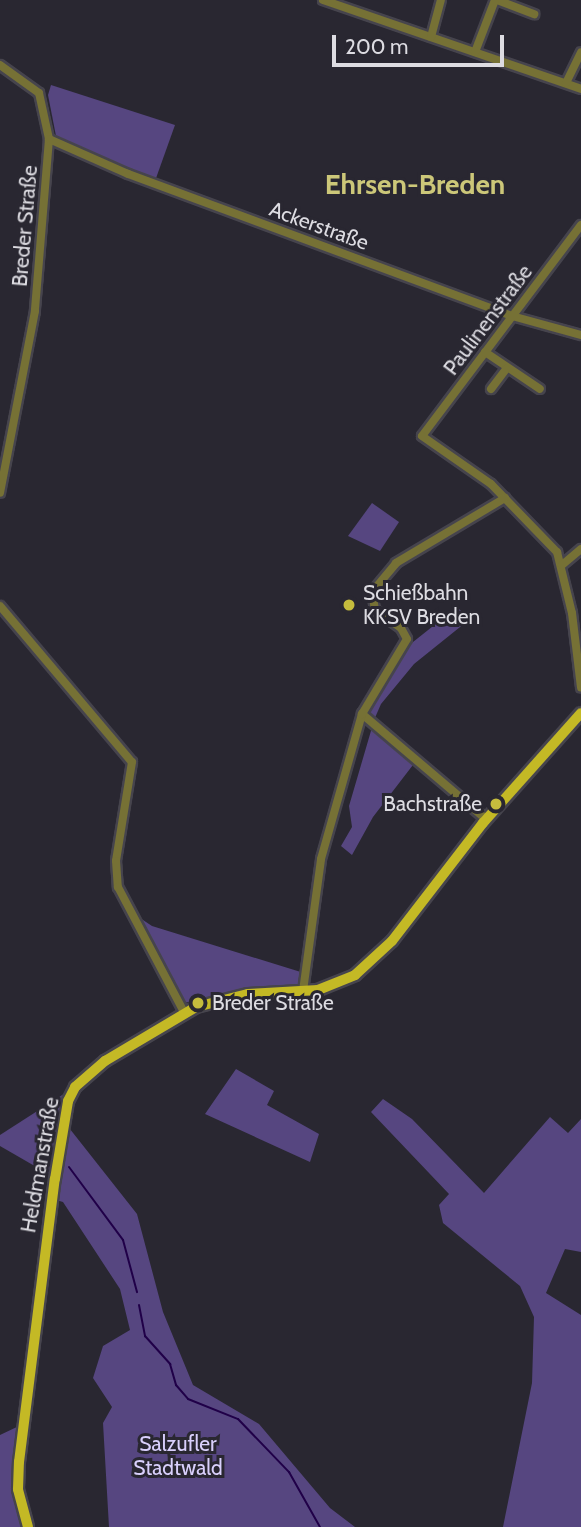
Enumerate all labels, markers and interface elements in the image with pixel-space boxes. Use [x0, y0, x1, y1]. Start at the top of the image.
scale bar [336, 21, 508, 65]
text: 200 m [345, 34, 408, 59]
street label: Breder Straße [7, 164, 43, 288]
district label: Ehrsen-Breden [325, 167, 505, 201]
street label: Ackerstraße [266, 196, 372, 256]
street label: Paulinenstraße [438, 260, 538, 380]
place label: Schießbahn KKSV Breden [363, 580, 480, 630]
marker: Schießbahn KKSV Breden [341, 597, 357, 613]
place label: Bachstraße [383, 791, 482, 817]
marker: Bachstraße [488, 796, 504, 812]
place label: Breder Straße [212, 990, 334, 1016]
marker: Breder Straße [190, 995, 206, 1011]
street label: Heldmanstraße [16, 1095, 64, 1235]
park label: Salzufler Stadtwald [133, 1431, 223, 1481]

